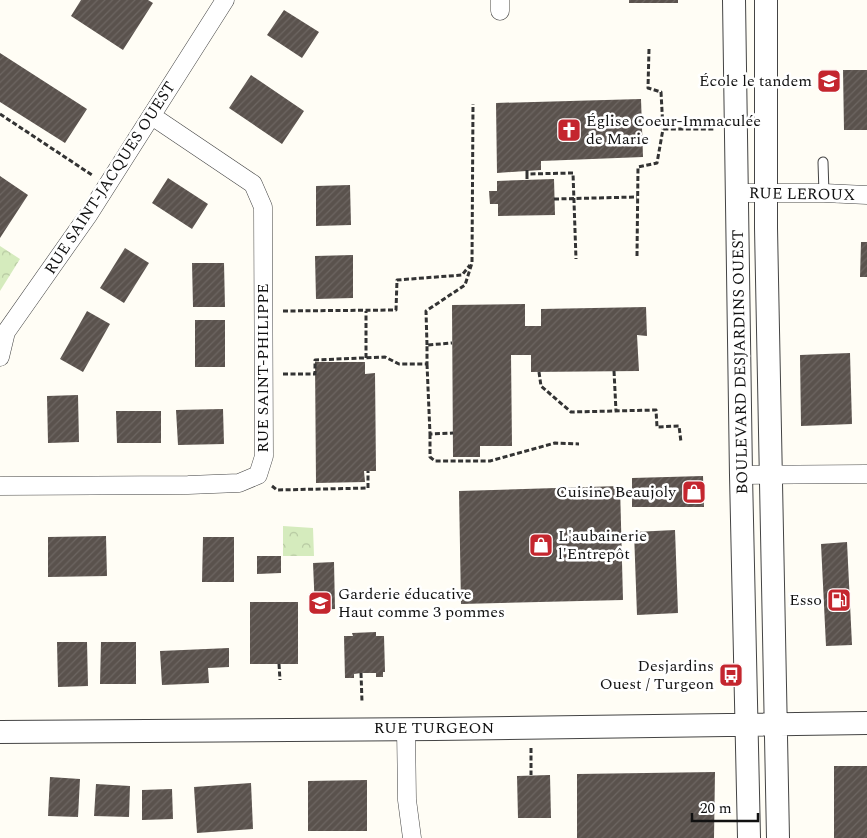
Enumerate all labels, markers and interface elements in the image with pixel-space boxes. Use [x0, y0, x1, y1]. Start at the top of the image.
school or university icon: École le tandem [816, 68, 842, 94]
place label: École le tandem [699, 69, 812, 93]
street label: RUE SAINT-JACQUES OUEST [38, 77, 182, 279]
place label: Église Coeur-Immaculée de Marie [586, 109, 761, 151]
church icon: Église Coeur-Immaculée de Marie [556, 117, 582, 143]
street label: RUE LEROUX [749, 181, 855, 207]
street label: BOULEVARD DESJARDINS OUEST [726, 229, 754, 495]
street label: RUE SAINT-PHILIPPE [251, 283, 275, 453]
shop icon: Cuisine Beaujoly [681, 479, 707, 505]
place label: Cuisine Beaujoly [556, 480, 677, 504]
place label: L'aubainerie l'Entrepôt [558, 524, 647, 566]
shop icon: L'aubainerie l'Entrepôt [528, 532, 554, 558]
place label: Garderie éducative Haut comme 3 pommes [338, 582, 505, 624]
fuel station icon: Esso [826, 587, 852, 613]
place label: Esso [789, 588, 822, 612]
school or university icon: Garderie éducative Haut comme 3 pommes [307, 590, 333, 616]
place label: Desjardins Ouest / Turgeon [600, 654, 714, 696]
bus stop icon: Desjardins Ouest / Turgeon [718, 662, 744, 688]
street label: RUE TURGEON [374, 716, 494, 740]
scale bar [692, 790, 758, 822]
text: 20 m [700, 797, 732, 820]

